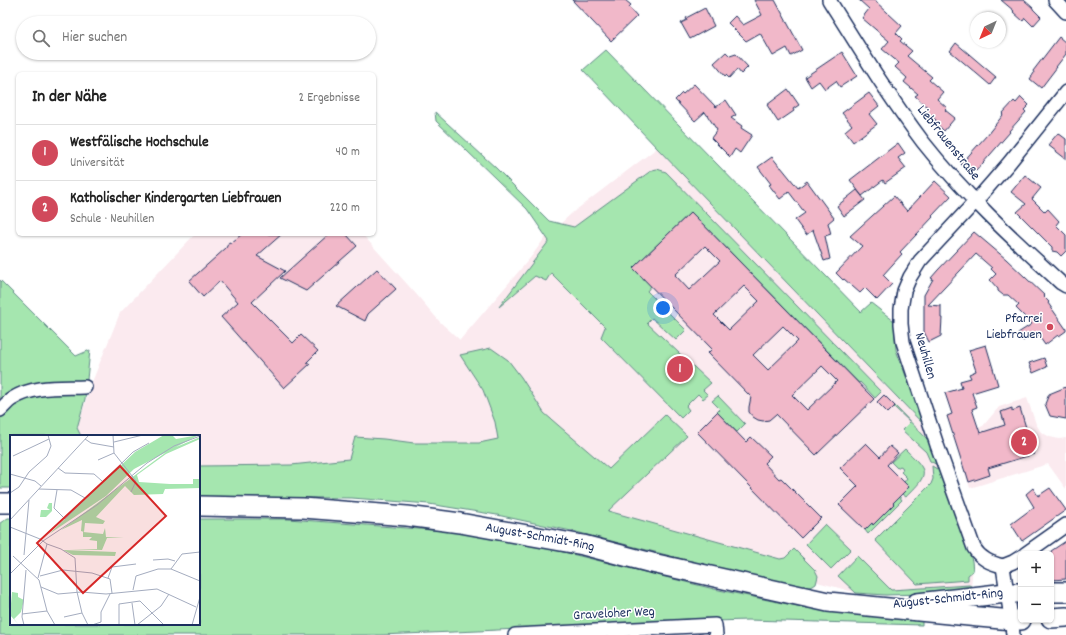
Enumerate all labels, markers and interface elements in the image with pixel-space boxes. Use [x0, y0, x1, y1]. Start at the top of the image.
north arrow [970, 12, 1006, 48]
search box [16, 16, 376, 60]
icon: search [30, 27, 52, 49]
text: Hier suchen [62, 27, 127, 49]
text: In der Nähe [32, 86, 107, 110]
text: 2 Ergebnisse [299, 89, 360, 108]
street label: Liebfrauenstraße [911, 101, 985, 185]
text: Westfälische Hochschule [70, 132, 209, 154]
text: 1 [44, 143, 46, 162]
text: 40 m [336, 143, 360, 162]
text: Universität [70, 154, 125, 173]
text: Katholischer Kindergarten Liebfrauen [70, 188, 282, 210]
text: 2 [42, 199, 48, 218]
text: 220 m [330, 199, 360, 218]
text: Schule · Neuhillen [70, 210, 154, 229]
your location [653, 298, 673, 318]
place label: Pfarrei Liebfrauen [986, 309, 1042, 345]
marker: Pfarrei Liebfrauen [1045, 322, 1055, 332]
street label: Neuhillen [909, 330, 941, 382]
pin: 1 [667, 354, 693, 384]
pin: 2 [1011, 427, 1037, 457]
inset map [10, 435, 200, 625]
street label: August-Schmidt-Ring [484, 518, 597, 558]
map controls [1018, 551, 1054, 623]
button: + [1018, 551, 1054, 587]
street label: August-Schmidt-Ring [892, 583, 1004, 615]
button: − [1018, 587, 1054, 623]
street label: Graveloher Weg [573, 602, 655, 626]

